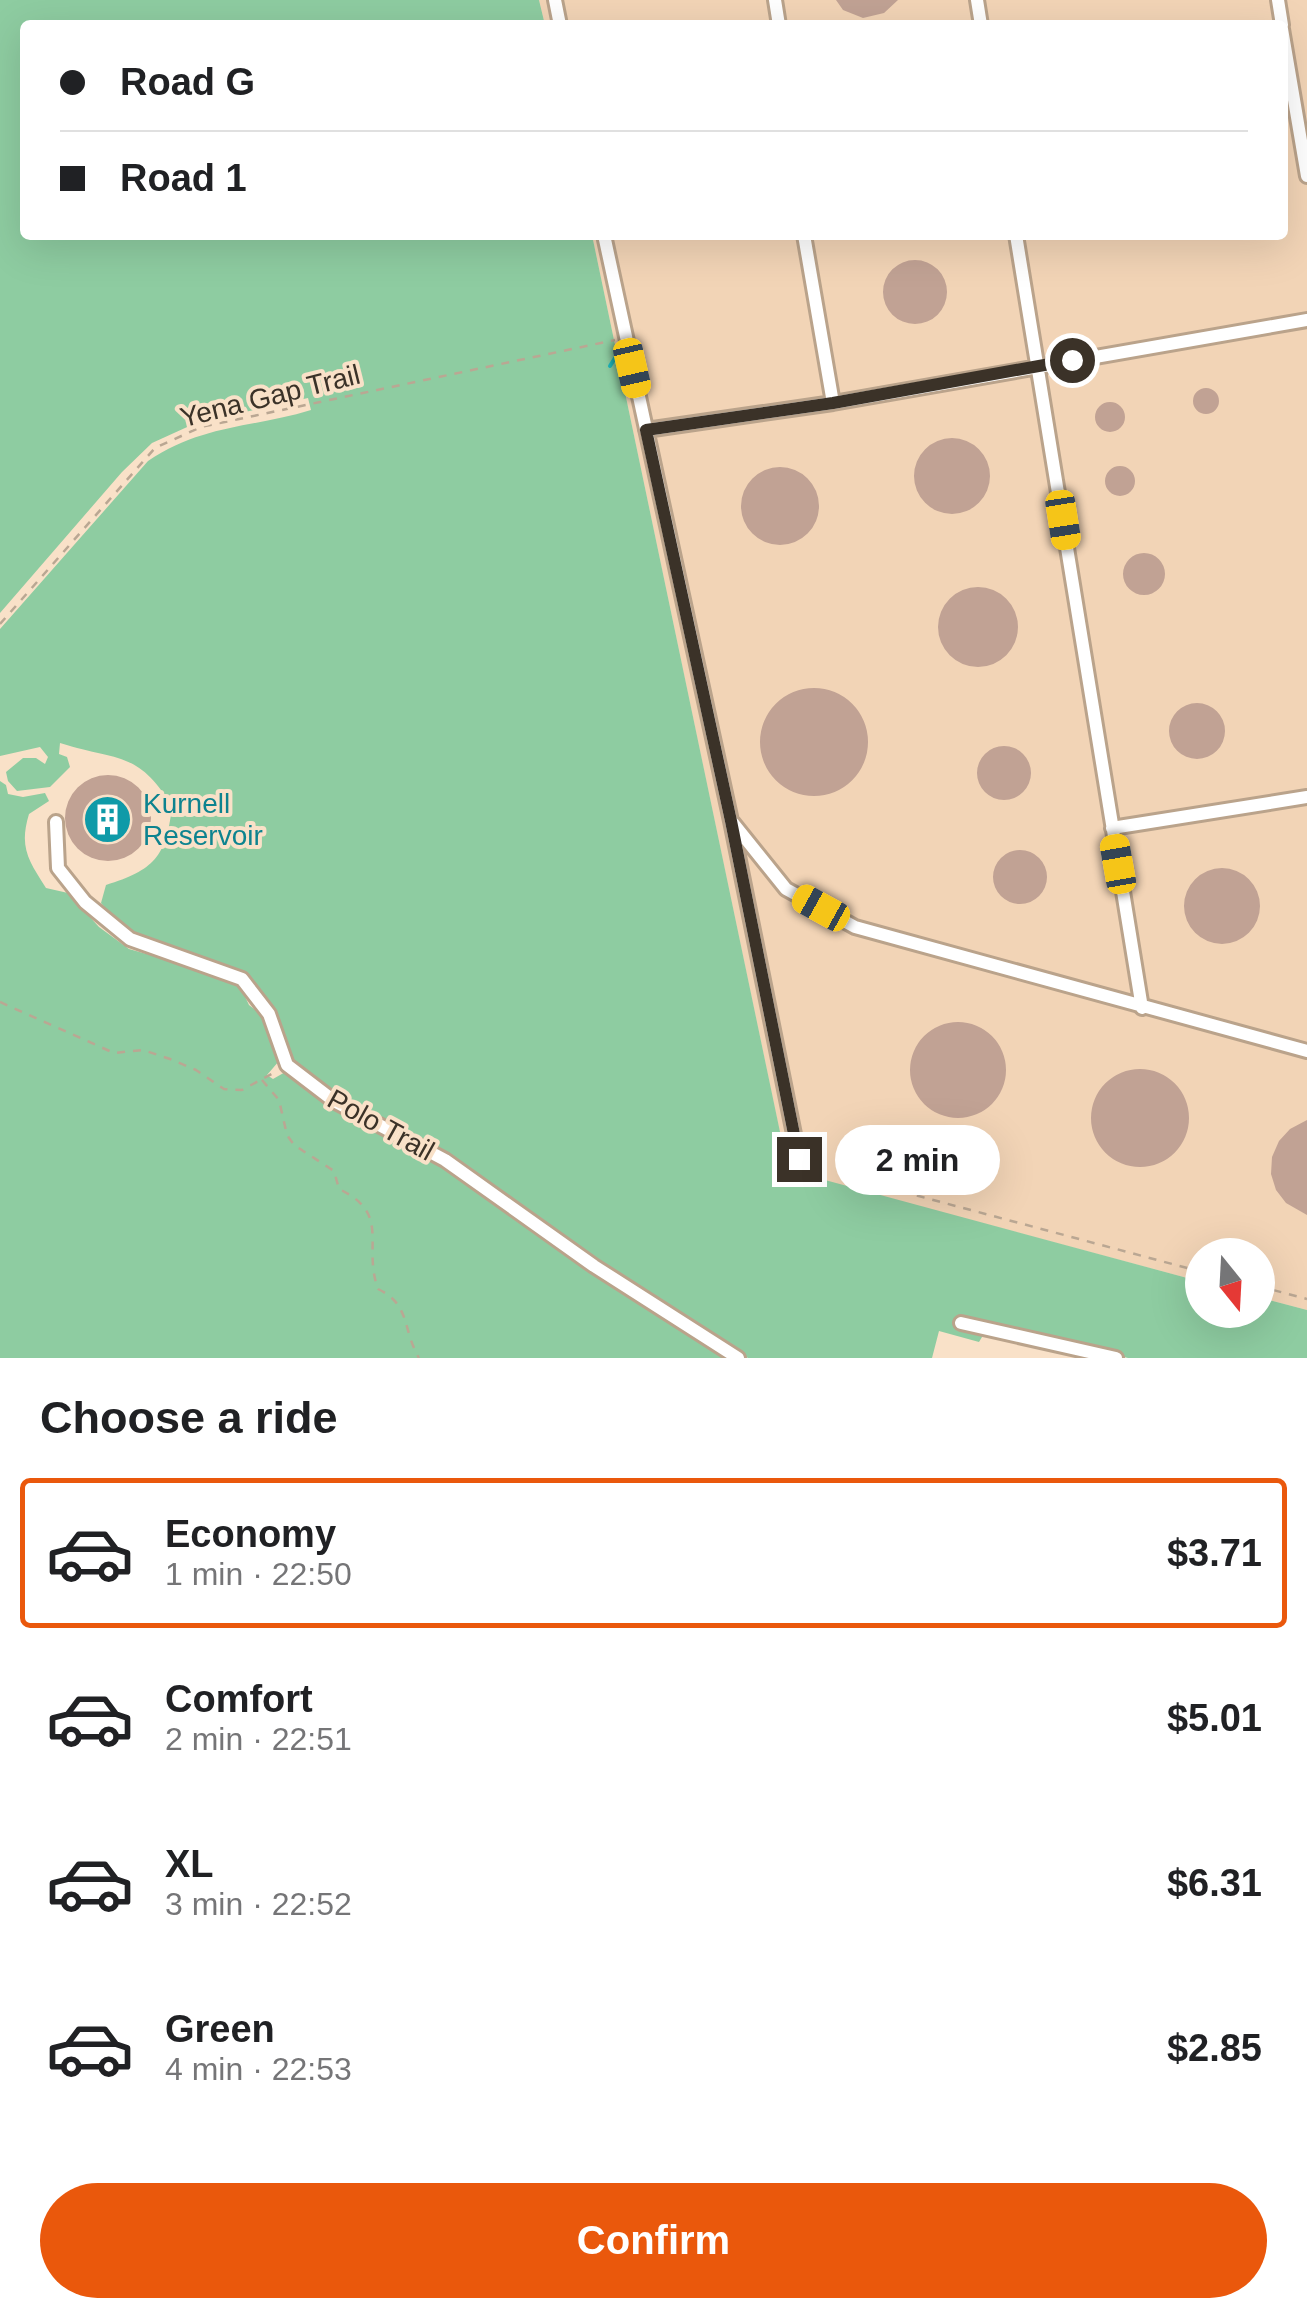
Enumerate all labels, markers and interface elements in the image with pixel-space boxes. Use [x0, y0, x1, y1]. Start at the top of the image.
text: Road G [120, 61, 255, 103]
text: Road 1 [120, 157, 247, 199]
car [611, 335, 653, 401]
route start [1050, 338, 1095, 383]
street label: Yena Gap Trail [177, 359, 363, 433]
car [1043, 488, 1083, 552]
place label: Kurnell Reservoir [143, 788, 263, 851]
building icon: Kurnell Reservoir [82, 793, 134, 845]
car [1098, 832, 1138, 896]
car [787, 880, 855, 936]
street label: Polo Trail [322, 1083, 440, 1167]
callout: 2 min [834, 1124, 999, 1194]
route end [777, 1137, 822, 1182]
text: 2 min [876, 1142, 959, 1178]
north arrow [1185, 1238, 1275, 1328]
map controls [1185, 1238, 1275, 1328]
text: Choose a ride [40, 1392, 338, 1443]
icon: car [45, 1508, 135, 1598]
text: Economy [165, 1513, 336, 1555]
text: $3.71 [1167, 1532, 1262, 1574]
text: 1 min · 22:50 [165, 1556, 352, 1592]
icon: car [45, 1673, 135, 1763]
text: Comfort [165, 1678, 313, 1720]
text: $5.01 [1167, 1697, 1262, 1739]
text: 2 min · 22:51 [165, 1721, 352, 1757]
icon: car [45, 1838, 135, 1928]
text: XL [165, 1843, 214, 1885]
text: $6.31 [1167, 1862, 1262, 1904]
text: 3 min · 22:52 [165, 1886, 352, 1922]
icon: car [45, 2003, 135, 2093]
text: Green [165, 2008, 275, 2050]
text: $2.85 [1167, 2027, 1262, 2069]
text: 4 min · 22:53 [165, 2051, 352, 2087]
button: Confirm [40, 2183, 1267, 2298]

